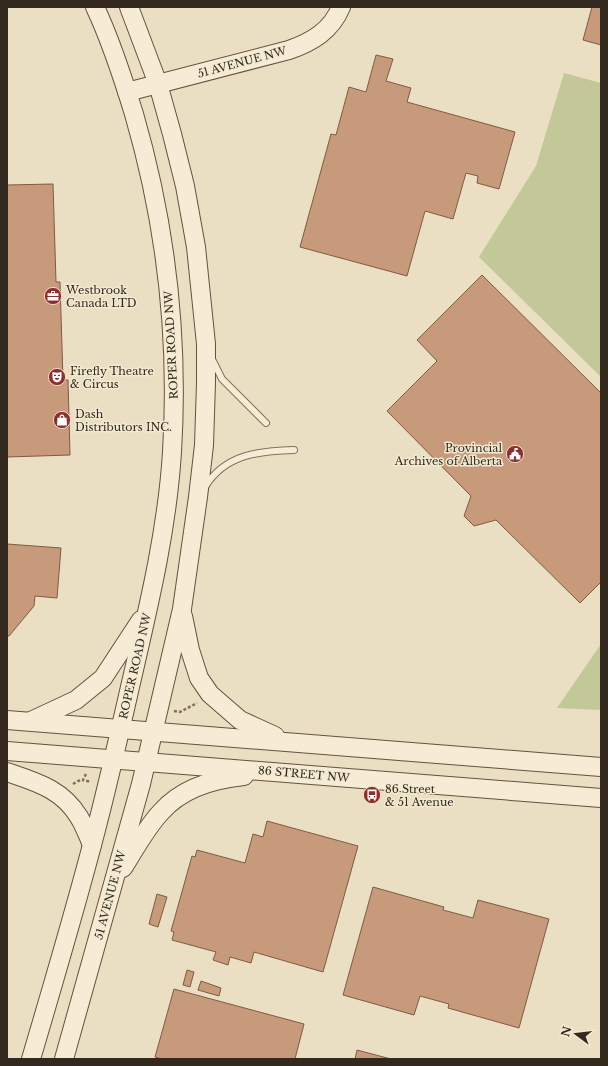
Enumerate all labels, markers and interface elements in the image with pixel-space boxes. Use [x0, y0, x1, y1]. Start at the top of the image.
street label: 51 AVENUE NW [196, 43, 289, 81]
place label: Westbrook Canada LTD [65, 283, 137, 310]
office icon: Westbrook Canada LTD [43, 286, 63, 306]
street label: ROPER ROAD NW [161, 289, 181, 400]
place label: Firefly Theatre & Circus [70, 364, 154, 391]
theatre icon: Firefly Theatre & Circus [47, 367, 67, 387]
place label: Dash Distributors INC. [75, 407, 172, 434]
shop icon: Dash Distributors INC. [52, 410, 72, 430]
place label: Provincial Archives of Alberta [394, 441, 503, 468]
public building icon: Provincial Archives of Alberta [505, 444, 525, 464]
street label: ROPER ROAD NW [116, 611, 154, 720]
street label: 86 STREET NW [258, 763, 351, 785]
place label: 86 Street & 51 Avenue [385, 782, 454, 809]
bus stop icon: 86 Street & 51 Avenue [362, 785, 382, 805]
street label: 51 AVENUE NW [91, 848, 129, 941]
north arrow [556, 1014, 596, 1054]
text: N [558, 1024, 575, 1038]

